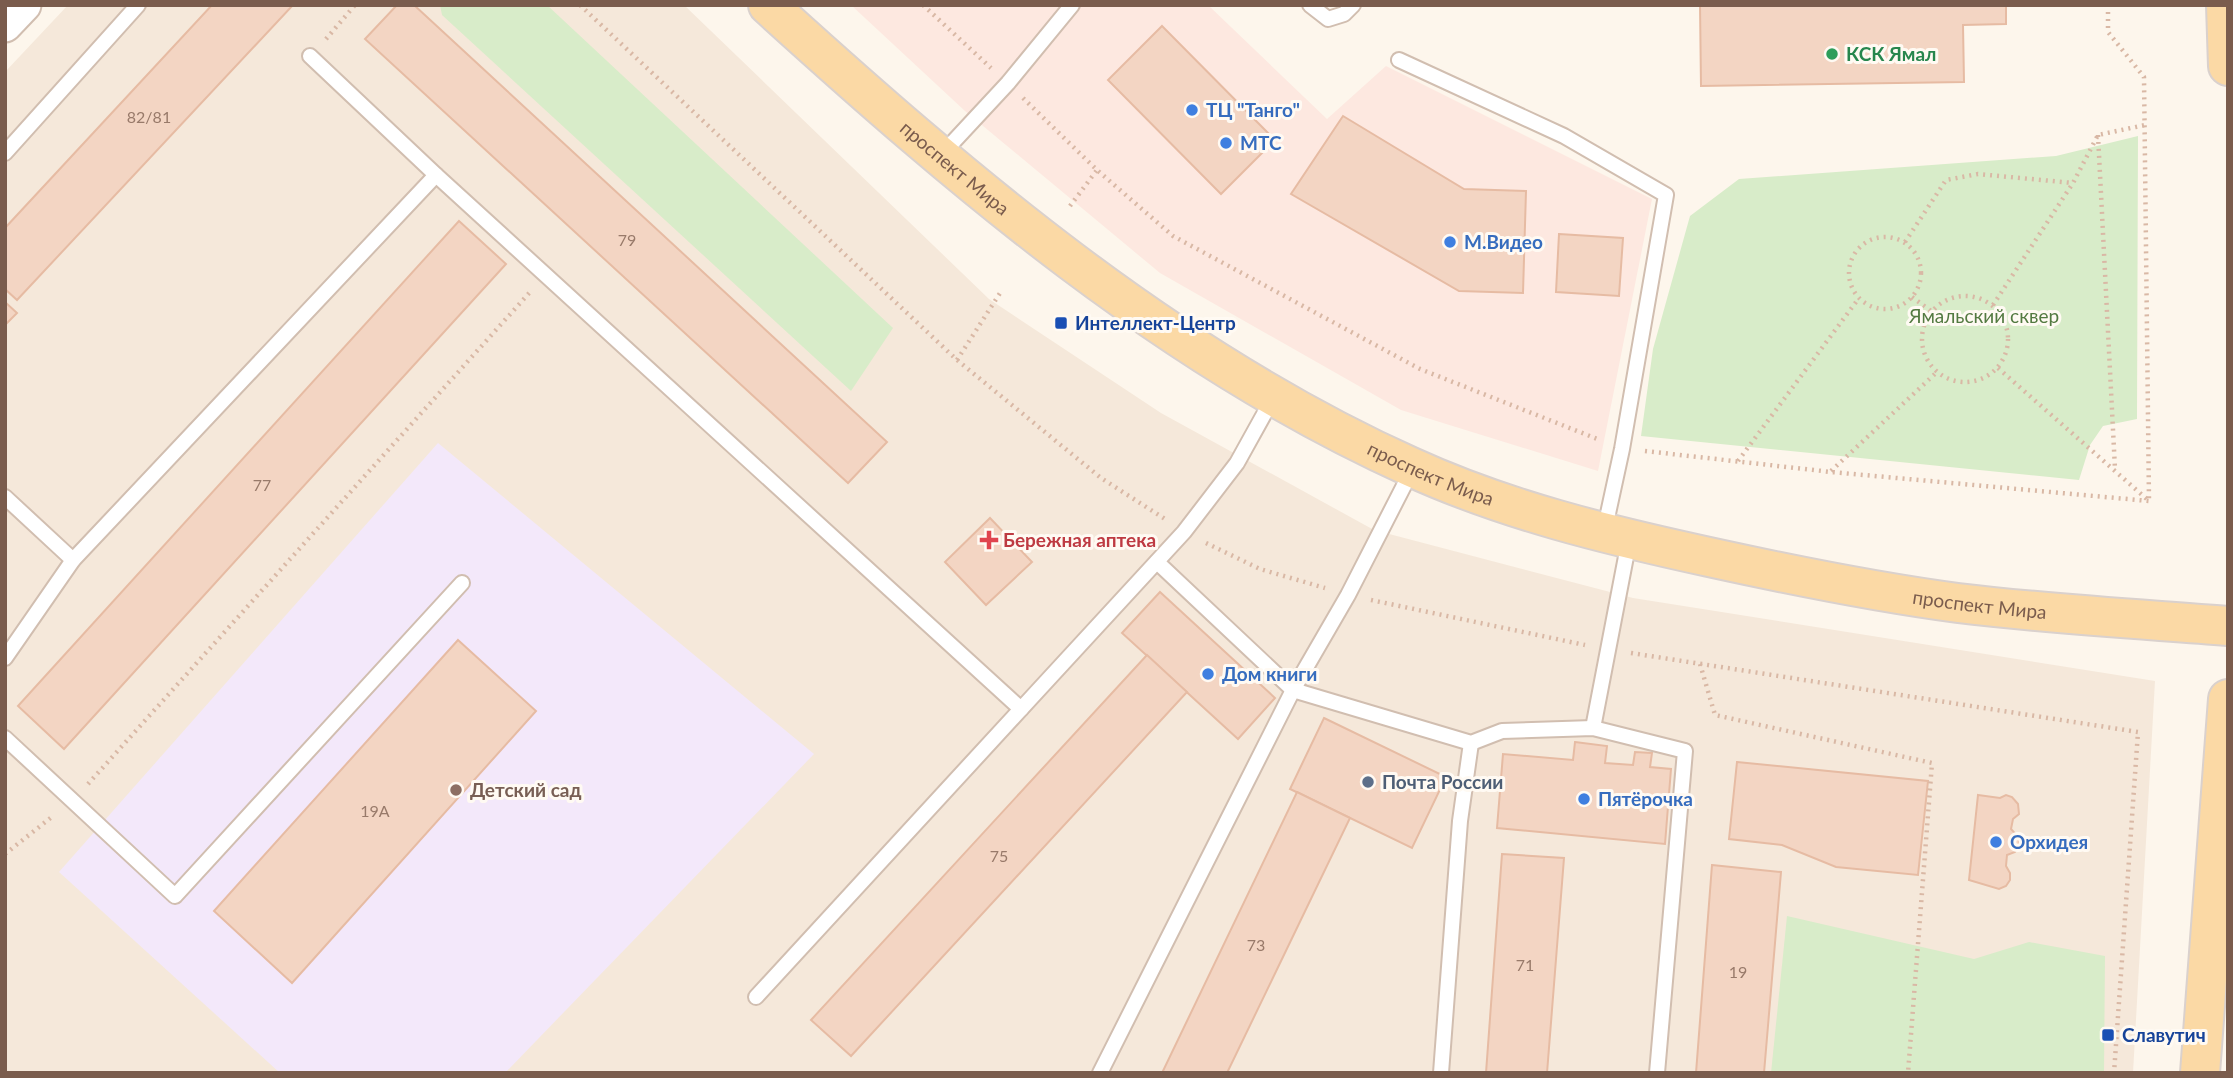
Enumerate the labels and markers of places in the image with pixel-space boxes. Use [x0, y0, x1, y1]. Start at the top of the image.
place label: КСК Ямал [1846, 42, 1936, 65]
marker: КСК Ямал [1824, 46, 1840, 62]
place label: ТЦ "Танго" [1206, 98, 1300, 121]
marker: ТЦ "Танго" [1184, 102, 1200, 118]
place label: МТС [1240, 131, 1282, 154]
marker: МТС [1218, 135, 1234, 151]
place label: М.Видео [1464, 230, 1543, 253]
marker: М.Видео [1442, 234, 1458, 250]
place label: Интеллект-Центр [1075, 311, 1236, 334]
marker: Интеллект-Центр [1053, 315, 1069, 331]
place label: Бережная аптека [1003, 528, 1156, 551]
marker: Бережная аптека [981, 532, 997, 548]
place label: Дом книги [1222, 662, 1317, 685]
marker: Дом книги [1200, 666, 1216, 682]
place label: Почта России [1382, 770, 1503, 793]
marker: Почта России [1360, 774, 1376, 790]
place label: Детский сад [470, 778, 582, 801]
marker: Детский сад [448, 782, 464, 798]
place label: Пятёрочка [1598, 787, 1693, 810]
marker: Пятёрочка [1576, 791, 1592, 807]
place label: Орхидея [2010, 830, 2088, 853]
marker: Орхидея [1988, 834, 2004, 850]
place label: Славутич [2122, 1023, 2206, 1046]
marker: Славутич [2100, 1027, 2116, 1043]

